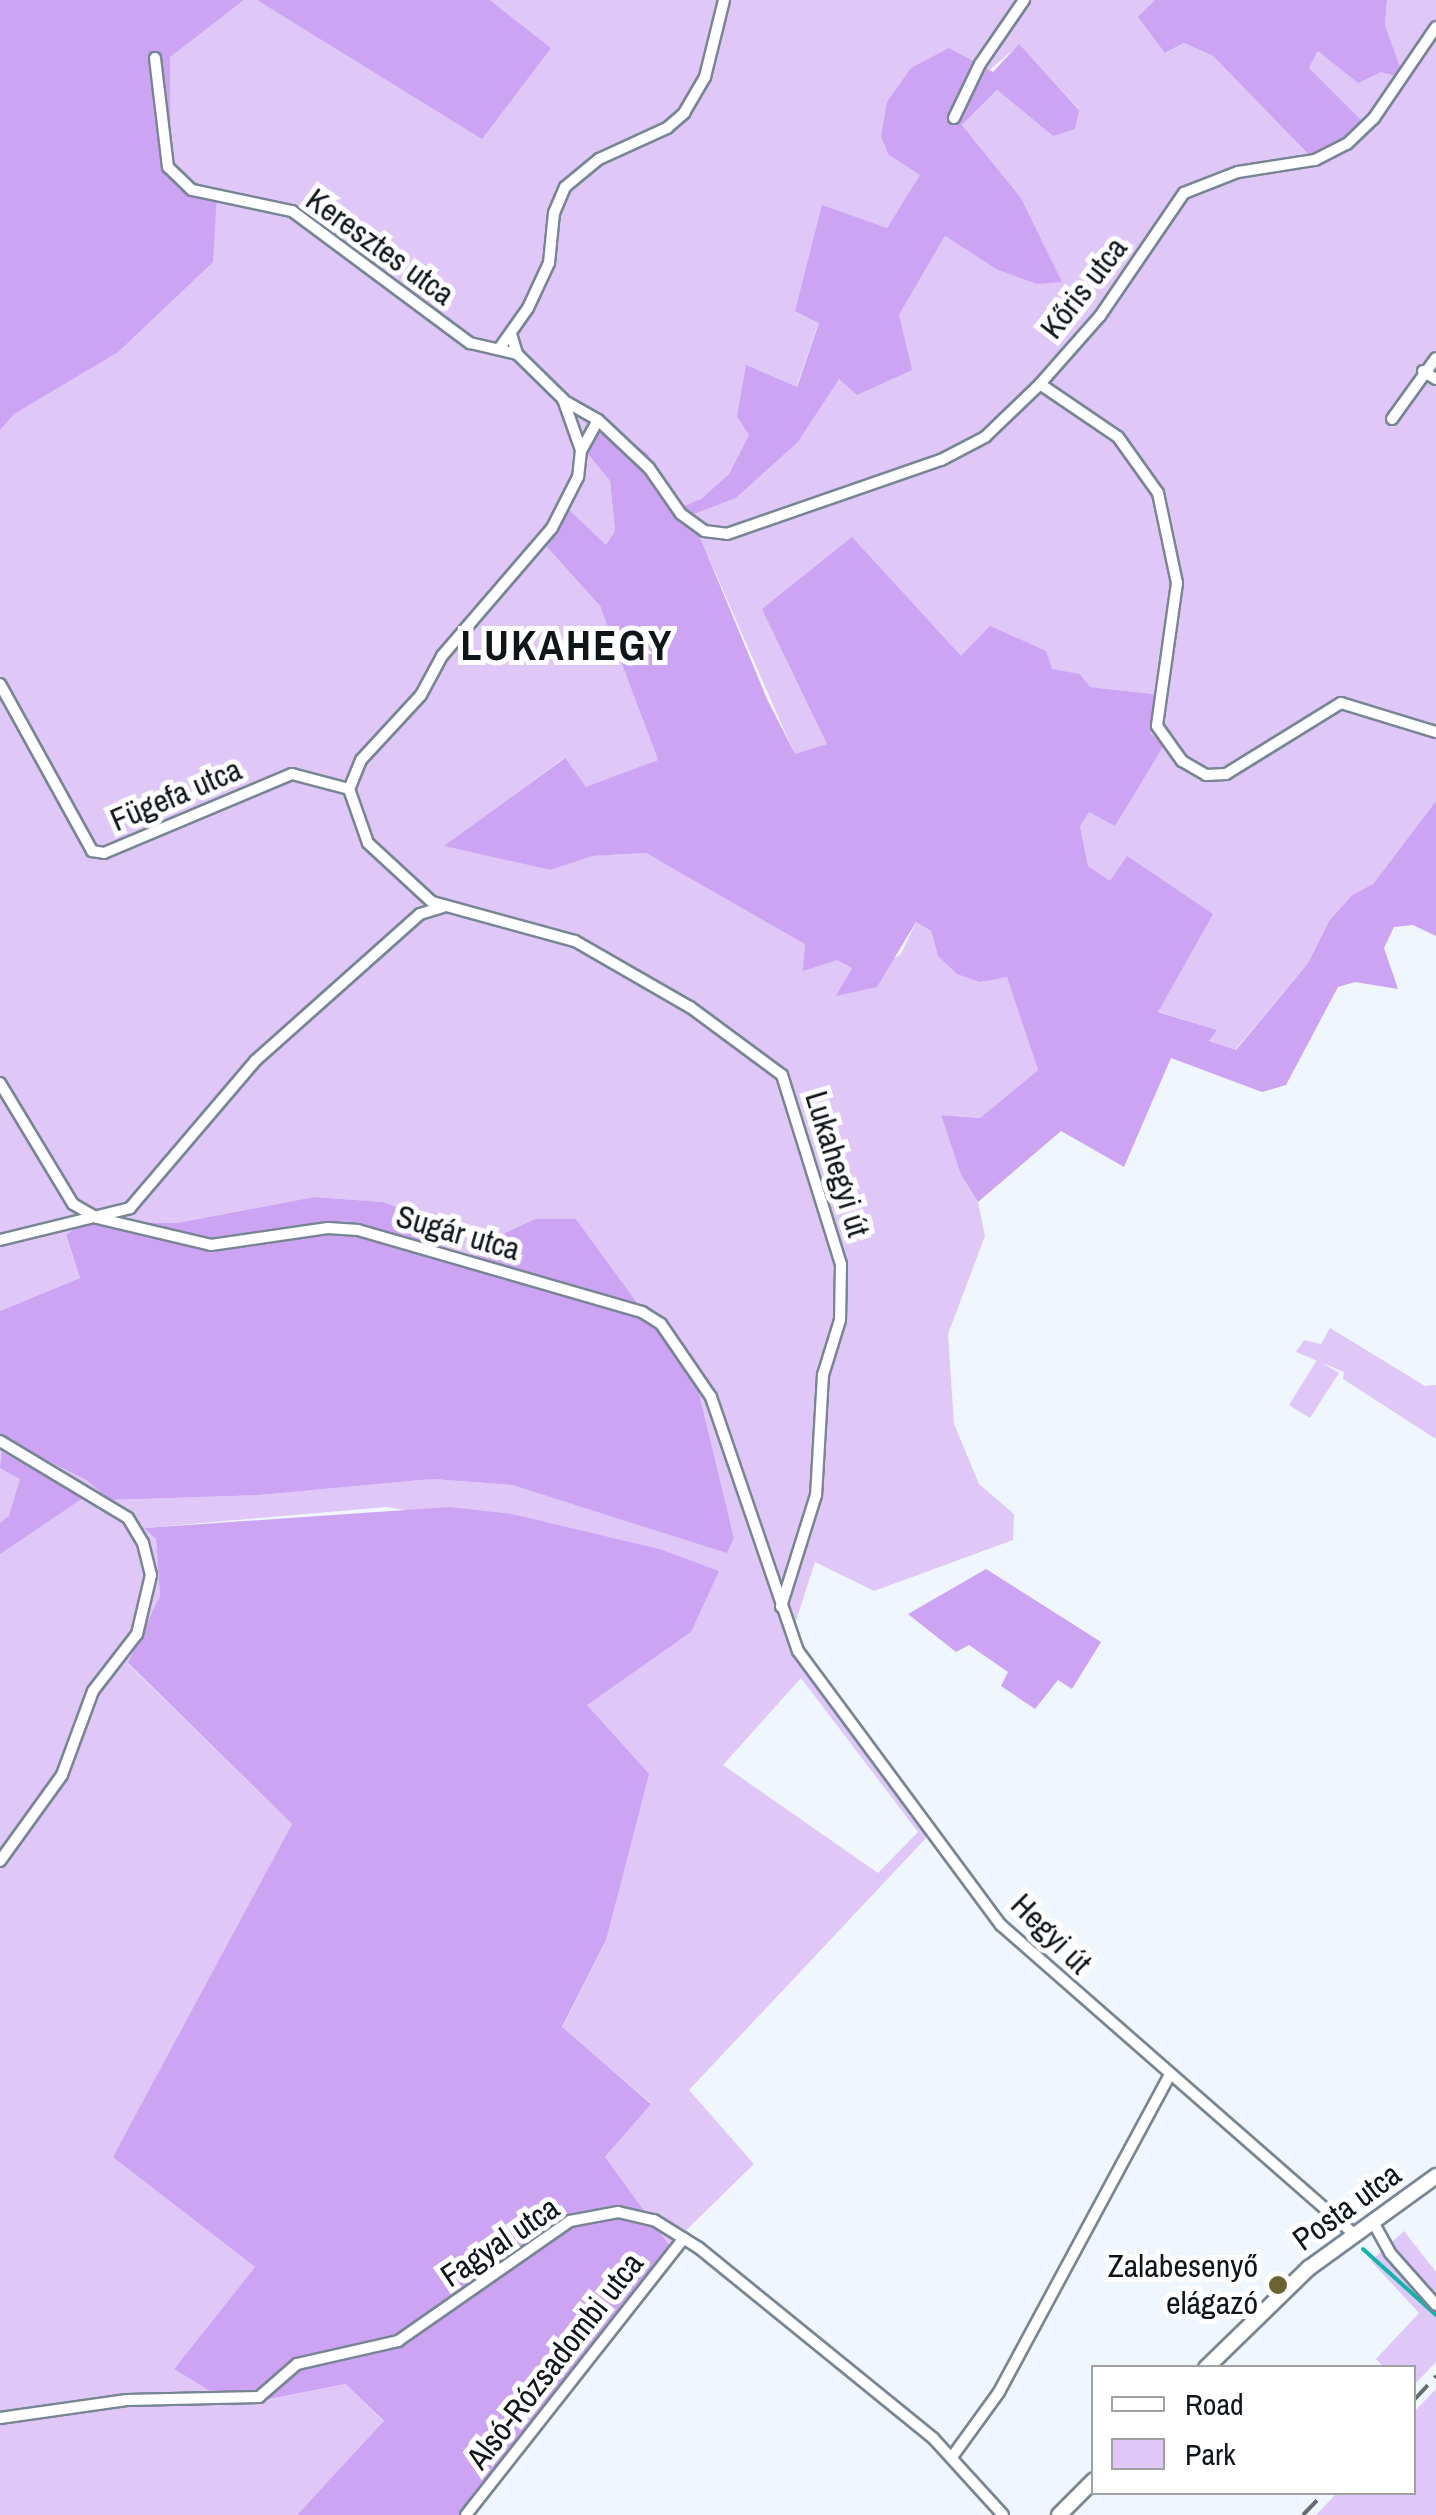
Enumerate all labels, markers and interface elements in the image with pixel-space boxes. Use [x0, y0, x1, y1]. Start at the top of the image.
street label: Keresztes utca [299, 180, 461, 314]
street label: Kőris utca [1033, 230, 1135, 346]
district label: LUKAHEGY [460, 620, 674, 670]
street label: Fügefa utca [105, 750, 247, 840]
street label: Lukahegyi út [797, 1087, 877, 1241]
street label: Sugár utca [392, 1197, 524, 1269]
street label: Hegyi út [1003, 1886, 1099, 1982]
street label: Posta utca [1286, 2155, 1408, 2259]
street label: Fagyal utca [434, 2189, 566, 2295]
street label: Alsó-Rózsadombi utca [459, 2245, 651, 2477]
place label: Zalabesenyő elágazó [1108, 2248, 1258, 2323]
marker: Zalabesenyő elágazó [1267, 2274, 1289, 2296]
legend [1091, 2365, 1416, 2495]
text: Road [1185, 2384, 1244, 2424]
text: Park [1185, 2434, 1236, 2474]

